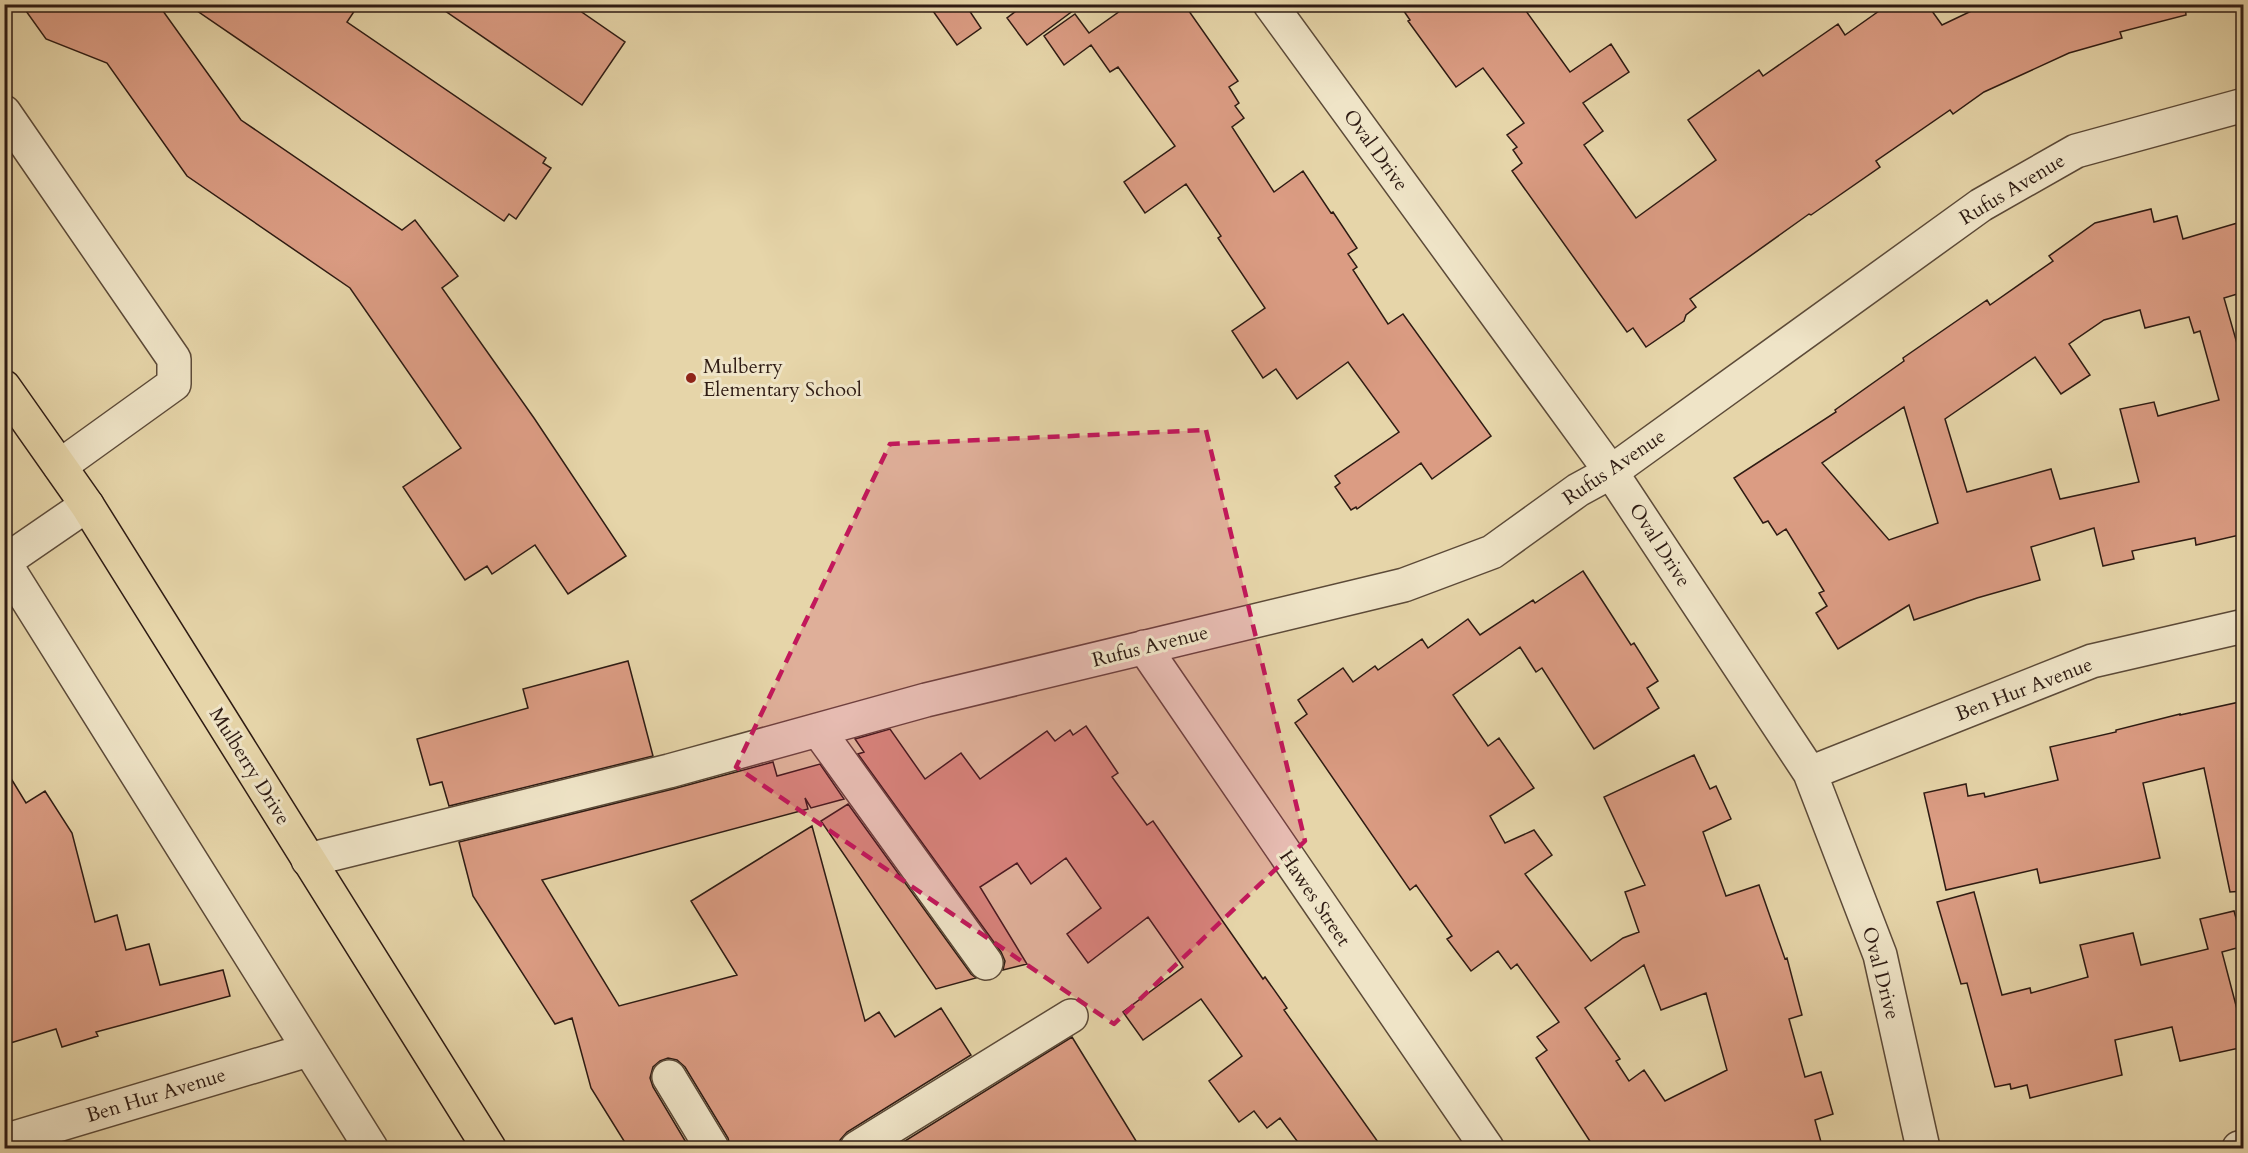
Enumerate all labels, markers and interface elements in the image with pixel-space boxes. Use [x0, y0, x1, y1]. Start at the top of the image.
street label: Oval Drive [1337, 104, 1415, 196]
street label: Rufus Avenue [1954, 147, 2070, 231]
place label: Mulberry Elementary School [703, 353, 862, 403]
marker: Mulberry Elementary School [684, 371, 698, 385]
street label: Rufus Avenue [1557, 423, 1671, 511]
street label: Oval Drive [1623, 498, 1697, 592]
street label: Rufus Avenue [1089, 619, 1211, 673]
street label: Ben Hur Avenue [1952, 650, 2096, 728]
street label: Mulberry Drive [203, 702, 297, 830]
street label: Hawes Street [1273, 845, 1358, 952]
street label: Oval Drive [1856, 924, 1906, 1022]
street label: Ben Hur Avenue [83, 1061, 229, 1129]

